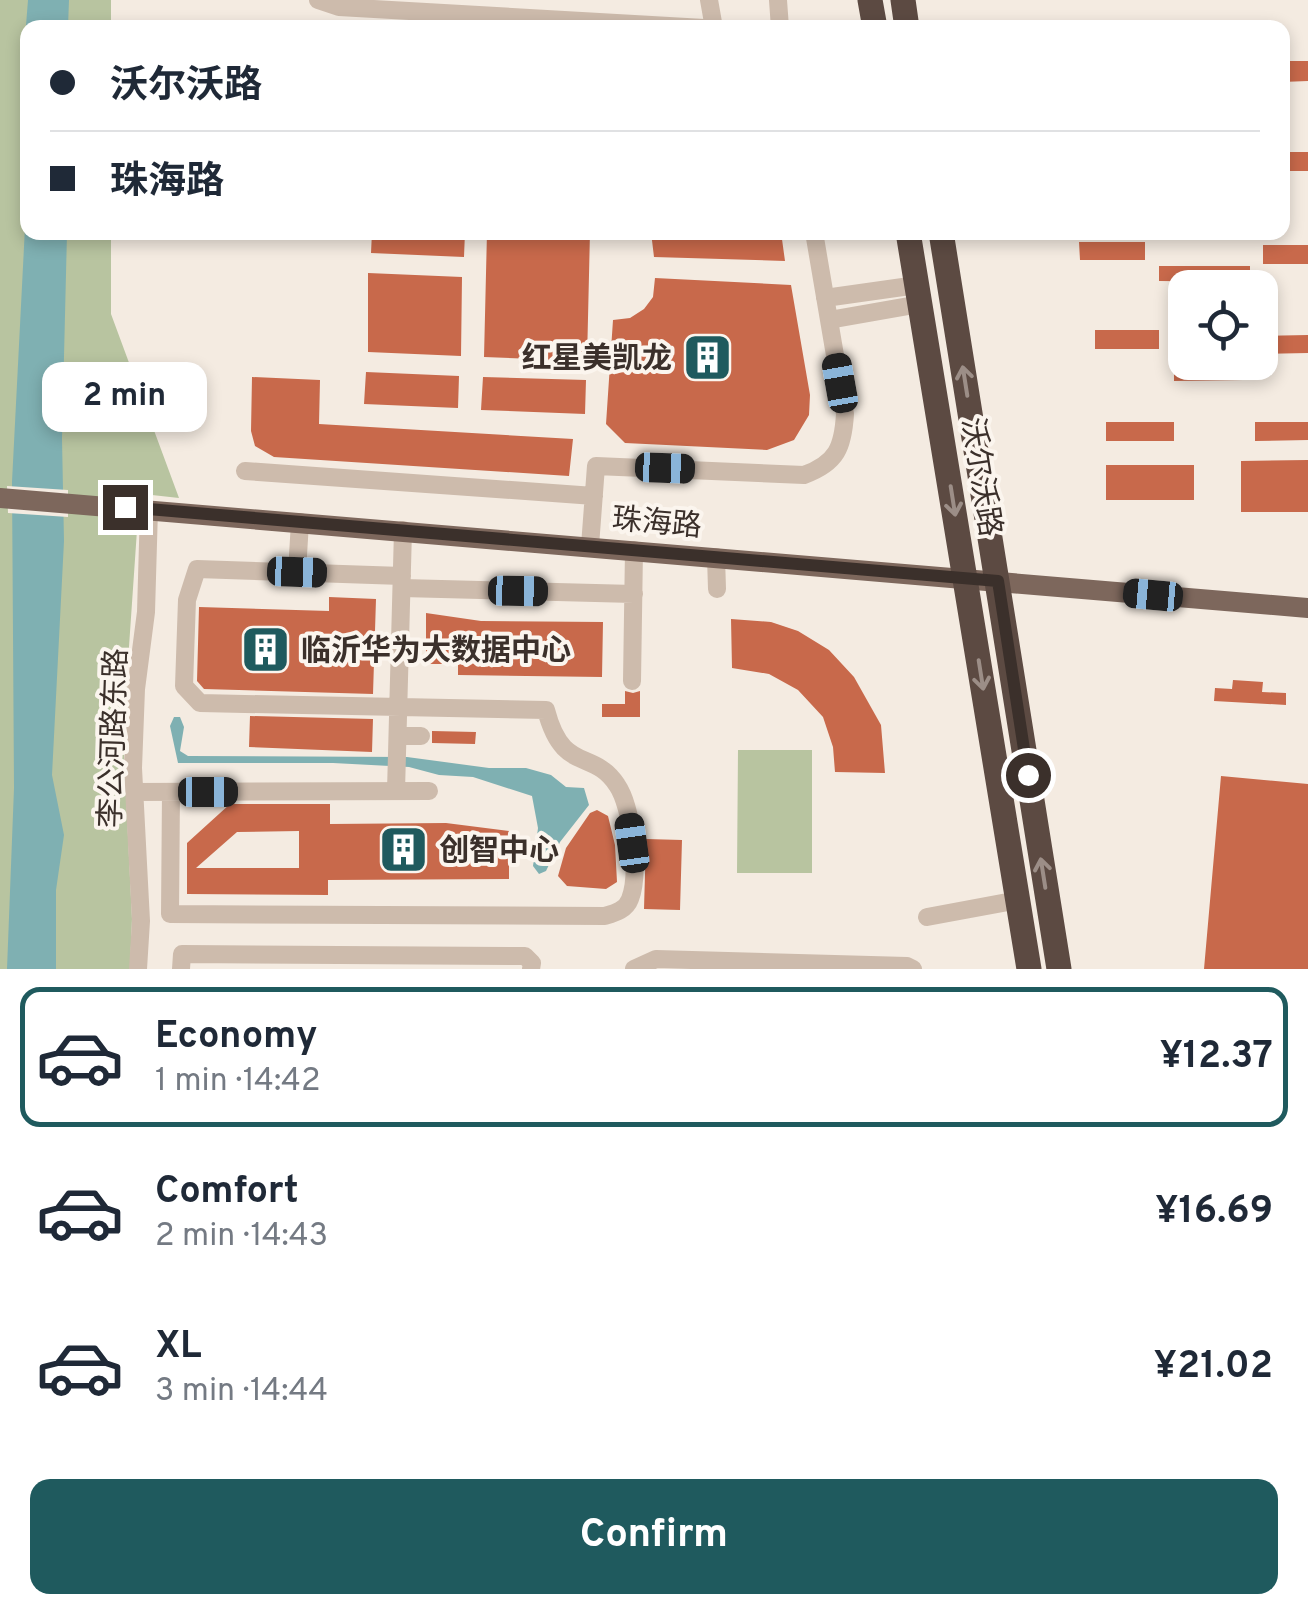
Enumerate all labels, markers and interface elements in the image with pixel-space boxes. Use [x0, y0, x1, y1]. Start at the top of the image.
text: 沃尔沃路 [110, 63, 262, 112]
text: 珠海路 [110, 159, 224, 208]
map controls [1168, 270, 1278, 380]
button: locate [1168, 270, 1278, 380]
building icon: 红星美凯龙 [681, 332, 733, 384]
place label: 红星美凯龙 [522, 342, 672, 379]
car [820, 351, 860, 415]
callout: 2 min [42, 362, 208, 432]
one-way arrow [955, 365, 974, 398]
text: 2 min [83, 377, 166, 417]
street label: 沃尔沃路 [952, 415, 1007, 540]
car [634, 452, 696, 484]
route end [103, 485, 148, 530]
one-way arrow [944, 485, 963, 517]
street label: 珠海路 [610, 502, 703, 547]
car [266, 556, 328, 588]
car [488, 575, 548, 607]
car [1122, 577, 1184, 613]
building icon: 临沂华为大数据中心 [240, 624, 292, 676]
place label: 临沂华为大数据中心 [301, 634, 571, 671]
street label: 李公河路东路 [94, 647, 137, 829]
one-way arrow [973, 658, 991, 690]
route start [1006, 753, 1051, 798]
car [178, 777, 238, 807]
car [613, 811, 651, 875]
building icon: 创智中心 [378, 824, 430, 876]
place label: 创智中心 [439, 834, 559, 871]
one-way arrow [1034, 857, 1052, 889]
icon: car [35, 1012, 125, 1102]
text: Economy [155, 1013, 317, 1062]
text: ¥12.37 [1160, 1033, 1273, 1082]
text: 1 min · 14:42 [155, 1062, 321, 1102]
icon: car [35, 1167, 125, 1257]
text: Comfort [155, 1168, 299, 1217]
text: ¥16.69 [1155, 1188, 1273, 1237]
text: 2 min · 14:43 [155, 1217, 328, 1257]
icon: car [35, 1322, 125, 1412]
text: XL [155, 1323, 202, 1372]
text: ¥21.02 [1154, 1343, 1273, 1392]
text: 3 min · 14:44 [155, 1372, 328, 1412]
button: Confirm [30, 1479, 1278, 1594]

